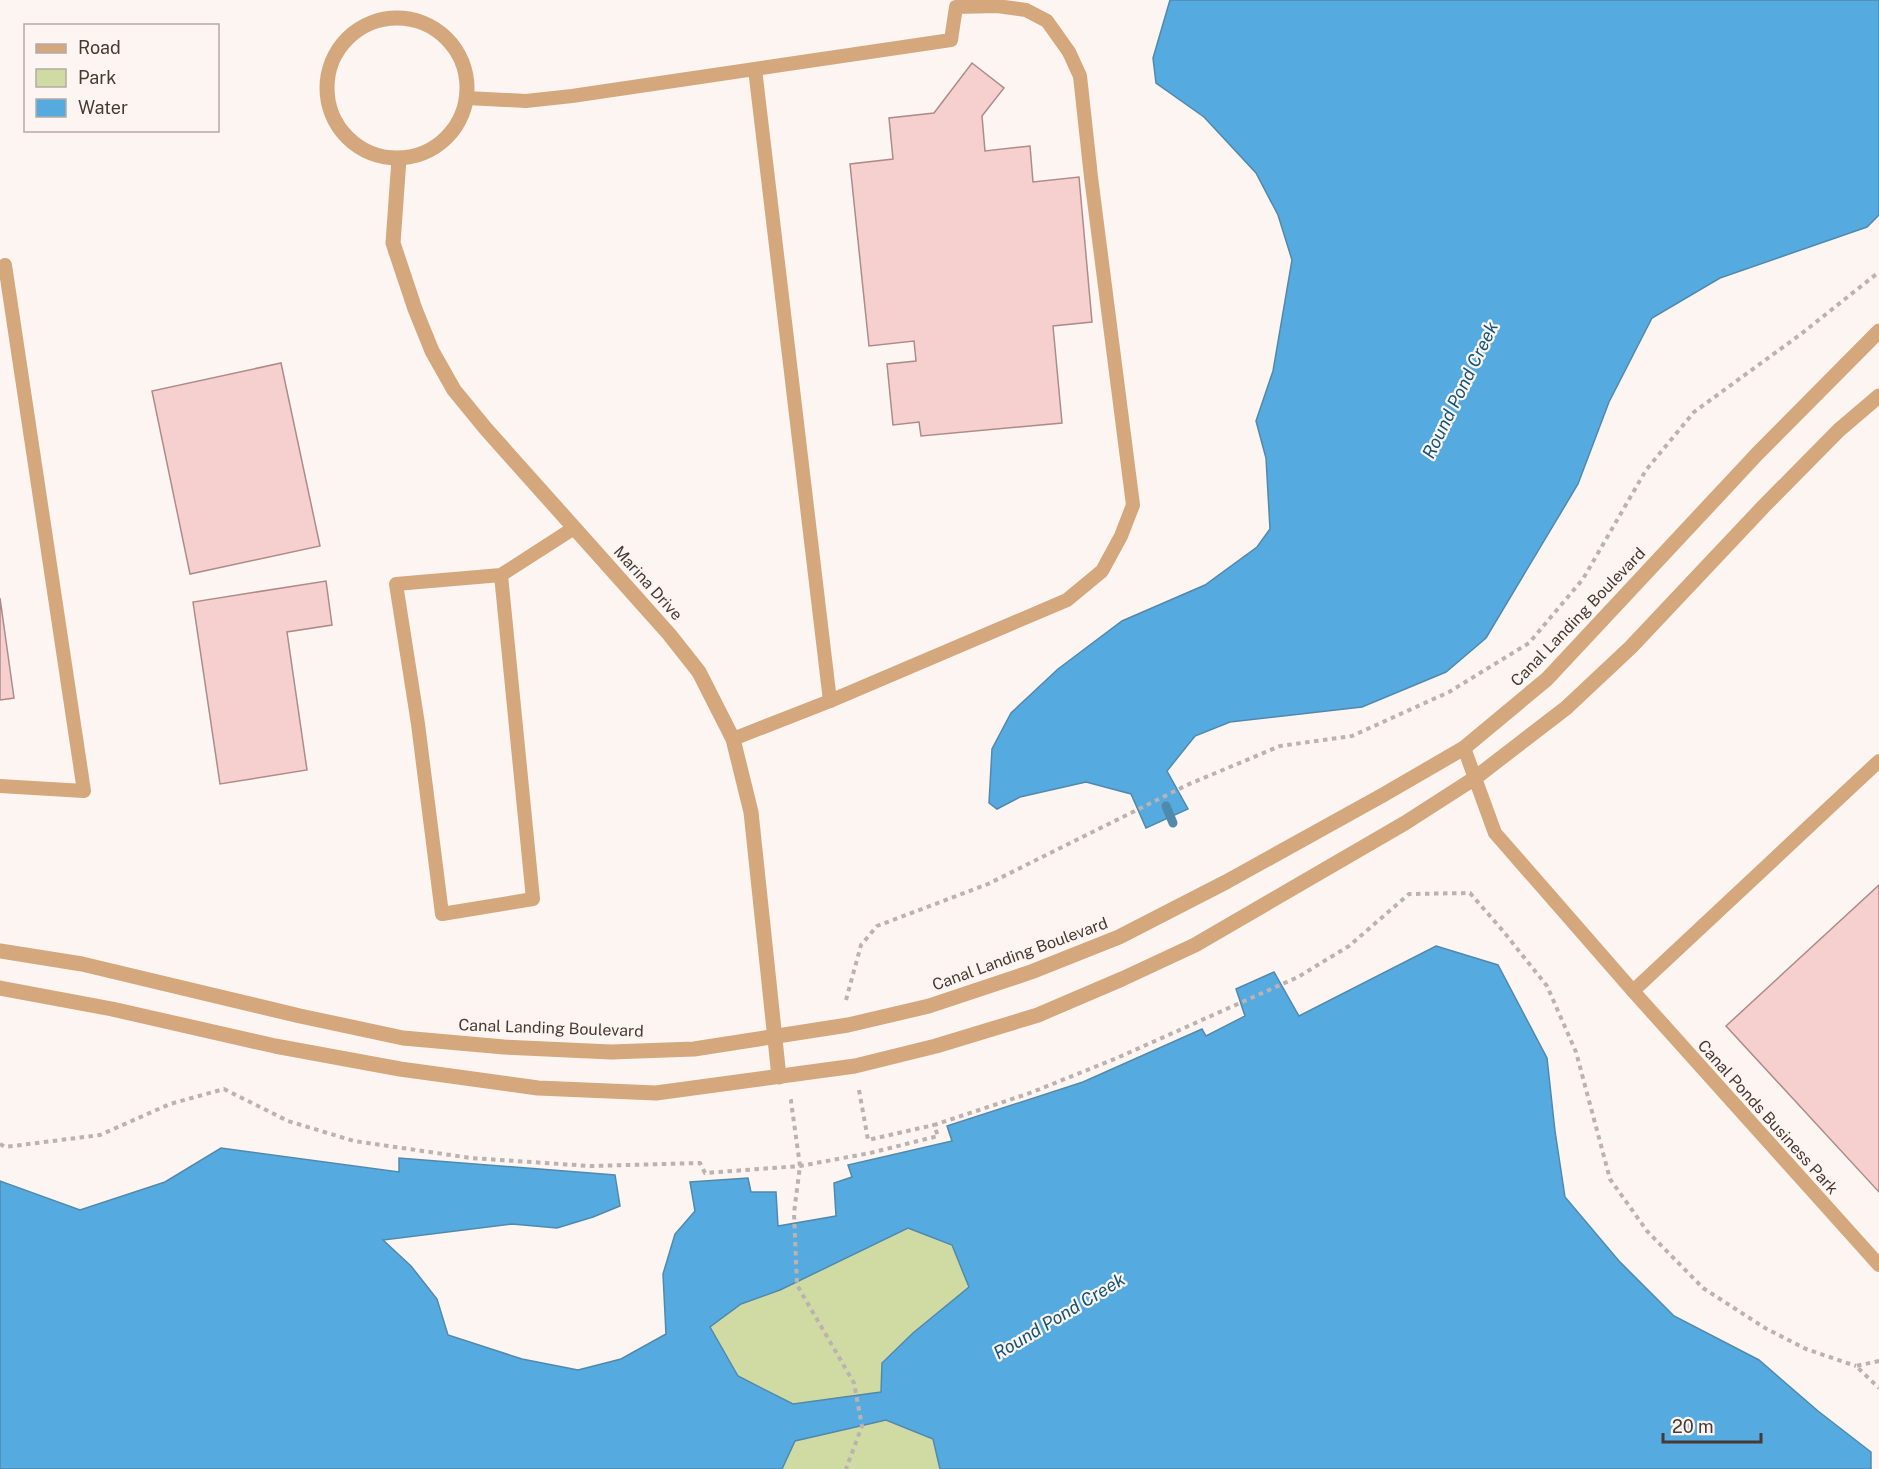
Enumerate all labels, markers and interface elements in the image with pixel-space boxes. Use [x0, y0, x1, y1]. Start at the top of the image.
legend [24, 24, 219, 132]
text: Road [78, 37, 121, 58]
text: Park [78, 67, 116, 88]
text: Water [78, 97, 128, 118]
water label: Round Pond Creek [1418, 318, 1502, 462]
street label: Marina Drive [610, 542, 686, 624]
street label: Canal Landing Boulevard [1507, 544, 1649, 690]
street label: Canal Landing Boulevard [930, 913, 1110, 995]
street label: Canal Landing Boulevard [458, 1015, 644, 1041]
street label: Canal Ponds Business Park [1694, 1036, 1842, 1198]
water label: Round Pond Creek [989, 1268, 1129, 1364]
scale bar [1663, 1406, 1760, 1444]
text: 20 m [1672, 1416, 1714, 1437]

